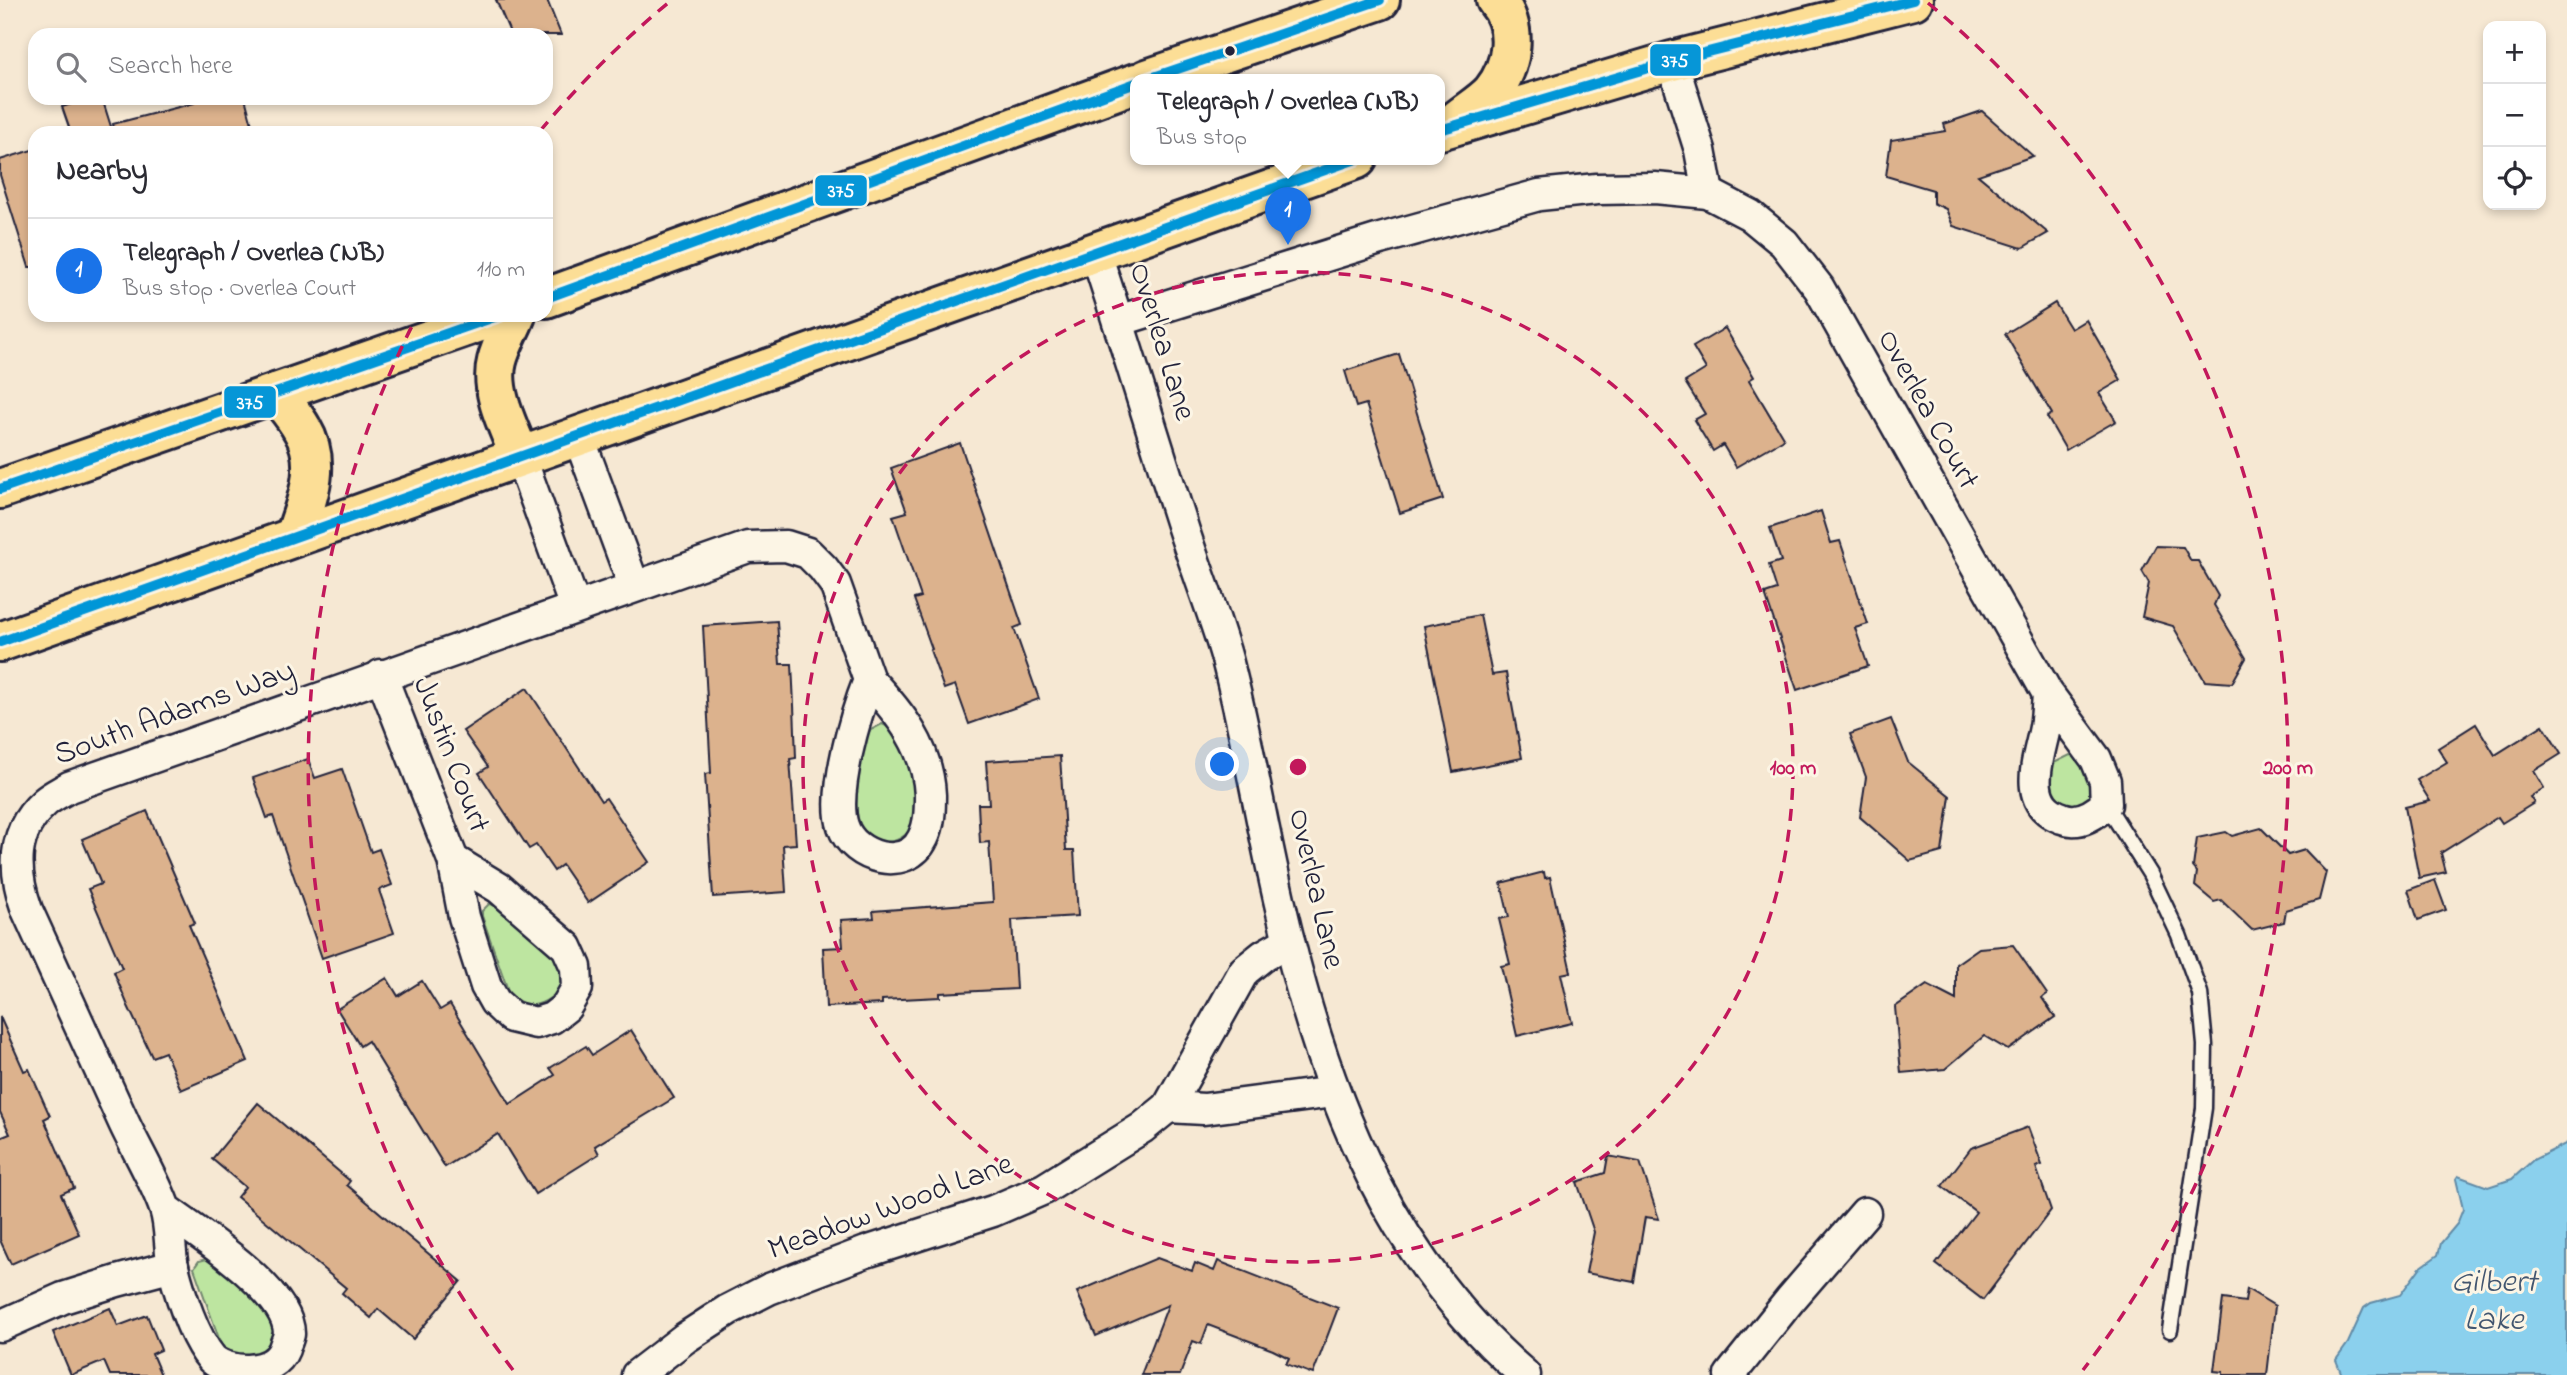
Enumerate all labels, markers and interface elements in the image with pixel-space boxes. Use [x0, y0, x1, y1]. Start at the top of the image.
map controls [2483, 21, 2546, 210]
button: + [2483, 21, 2546, 84]
search box [28, 28, 553, 105]
line badge: 375 [1649, 43, 1702, 77]
unlabelled marker [1223, 44, 1237, 58]
icon: search [52, 48, 90, 86]
text: Search here [108, 48, 233, 86]
text: 375 [1661, 49, 1688, 76]
popup [1130, 74, 1445, 165]
text: Telegraph / Overlea (NB) [1157, 84, 1418, 122]
button: − [2483, 84, 2546, 147]
text: Bus stop [1157, 122, 1247, 155]
button: locate [2483, 147, 2546, 210]
text: Nearby [56, 150, 148, 194]
line badge: 375 [814, 174, 868, 207]
text: 375 [827, 179, 854, 206]
pin: 1 [1265, 187, 1311, 245]
text: Telegraph / Overlea (NB) [123, 235, 384, 273]
text: 1 [75, 254, 83, 287]
text: 110 m [477, 254, 525, 287]
street label: Overlea Lane [1115, 257, 1207, 427]
text: Bus stop · Overlea Court [123, 273, 356, 306]
street label: Overlea Court [1864, 321, 1990, 499]
line badge: 375 [223, 385, 277, 419]
text: 375 [236, 391, 263, 418]
street label: South Adams Way [48, 649, 302, 779]
street label: Justin Court [399, 670, 501, 840]
your location [1205, 747, 1239, 781]
text: 100 m [1770, 754, 1816, 784]
text: 200 m [2262, 754, 2313, 784]
centre of rings [1286, 755, 1310, 779]
street label: Overlea Lane [1274, 804, 1356, 974]
street label: Meadow Wood Lane [762, 1142, 1021, 1274]
water label: Gilbert Lake [2451, 1259, 2540, 1345]

